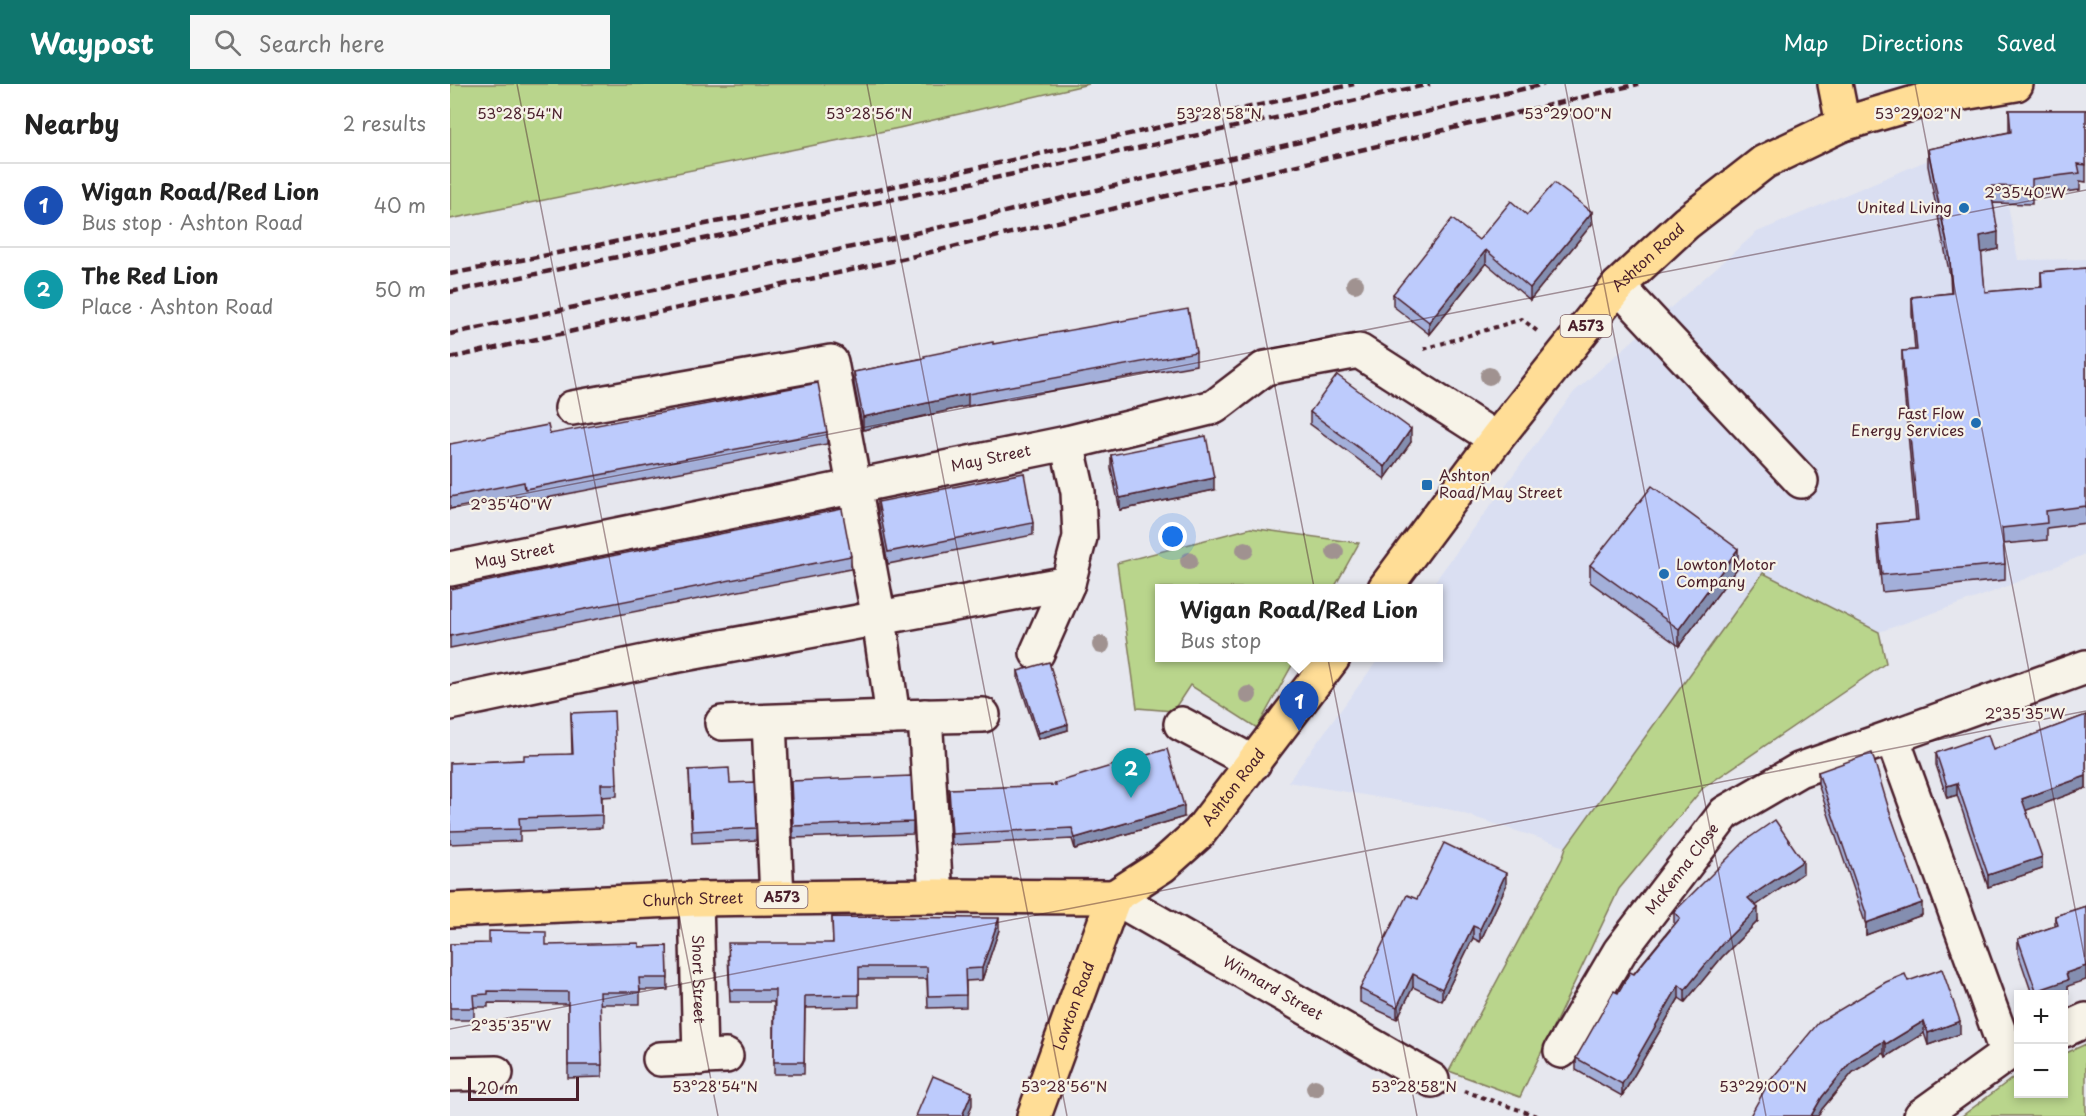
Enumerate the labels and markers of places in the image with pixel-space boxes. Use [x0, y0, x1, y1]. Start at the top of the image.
place label: United Living [1857, 195, 1952, 218]
marker: United Living [1957, 201, 1971, 215]
place label: Fast Flow Energy Services [1851, 401, 1964, 441]
marker: Fast Flow Energy Services [1969, 416, 1983, 430]
place label: Ashton Road/May Street [1439, 463, 1562, 503]
marker: Ashton Road/May Street [1420, 478, 1434, 492]
place label: Lowton Motor Company [1676, 552, 1776, 592]
marker: Lowton Motor Company [1657, 567, 1671, 581]
pin: 1 [1280, 682, 1318, 731]
pin: 2 [1112, 748, 1150, 798]

